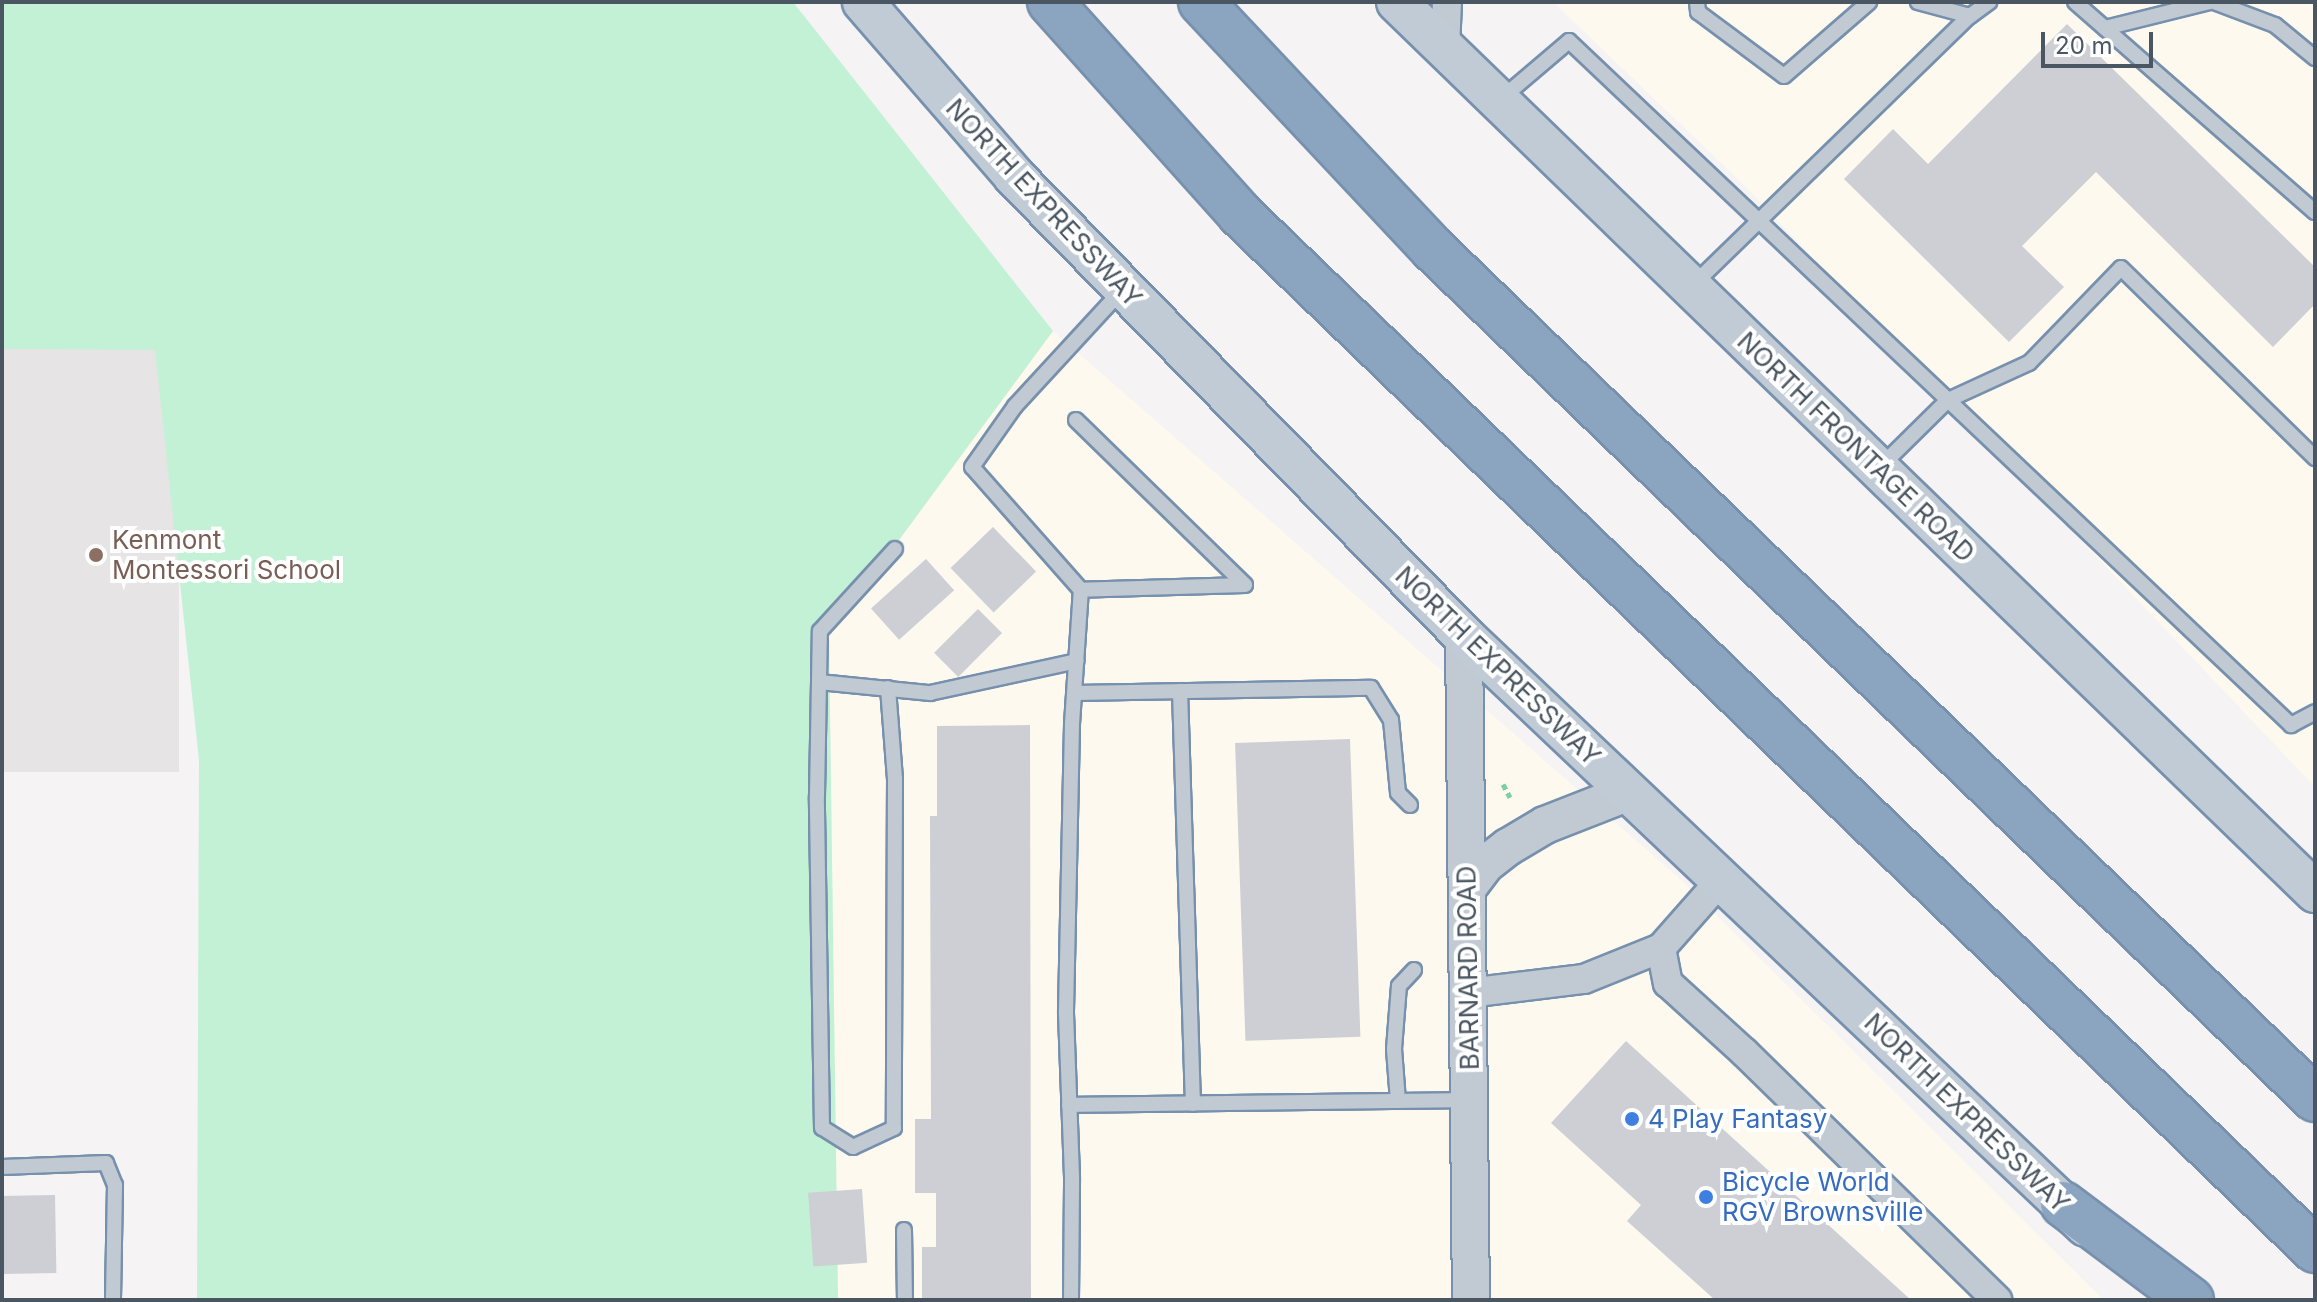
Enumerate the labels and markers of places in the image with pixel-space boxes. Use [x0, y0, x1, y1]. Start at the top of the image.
place label: Kenmont Montessori School [112, 524, 341, 586]
marker: Kenmont Montessori School [87, 546, 105, 564]
place label: 4 Play Fantasy [1648, 1103, 1827, 1135]
marker: 4 Play Fantasy [1623, 1110, 1641, 1128]
place label: Bicycle World RGV Brownsville [1722, 1166, 1923, 1228]
marker: Bicycle World RGV Brownsville [1697, 1188, 1715, 1206]

